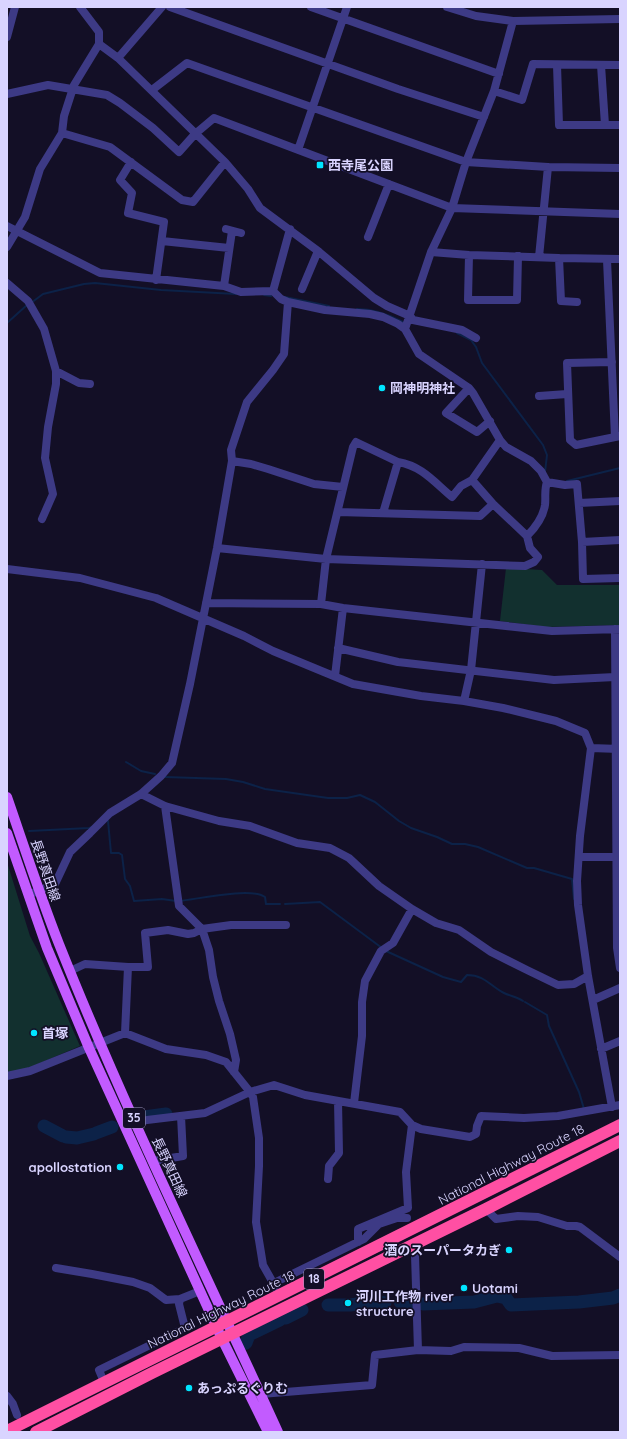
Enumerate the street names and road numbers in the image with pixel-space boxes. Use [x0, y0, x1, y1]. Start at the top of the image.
street label: 長野真田線 [28, 837, 64, 903]
road number: 35 [123, 1108, 145, 1128]
street label: National Highway Route 18 [435, 1120, 587, 1208]
street label: 長野真田線 [149, 1134, 191, 1200]
street label: National Highway Route 18 [145, 1266, 297, 1352]
road number: 18 [304, 1269, 324, 1289]

